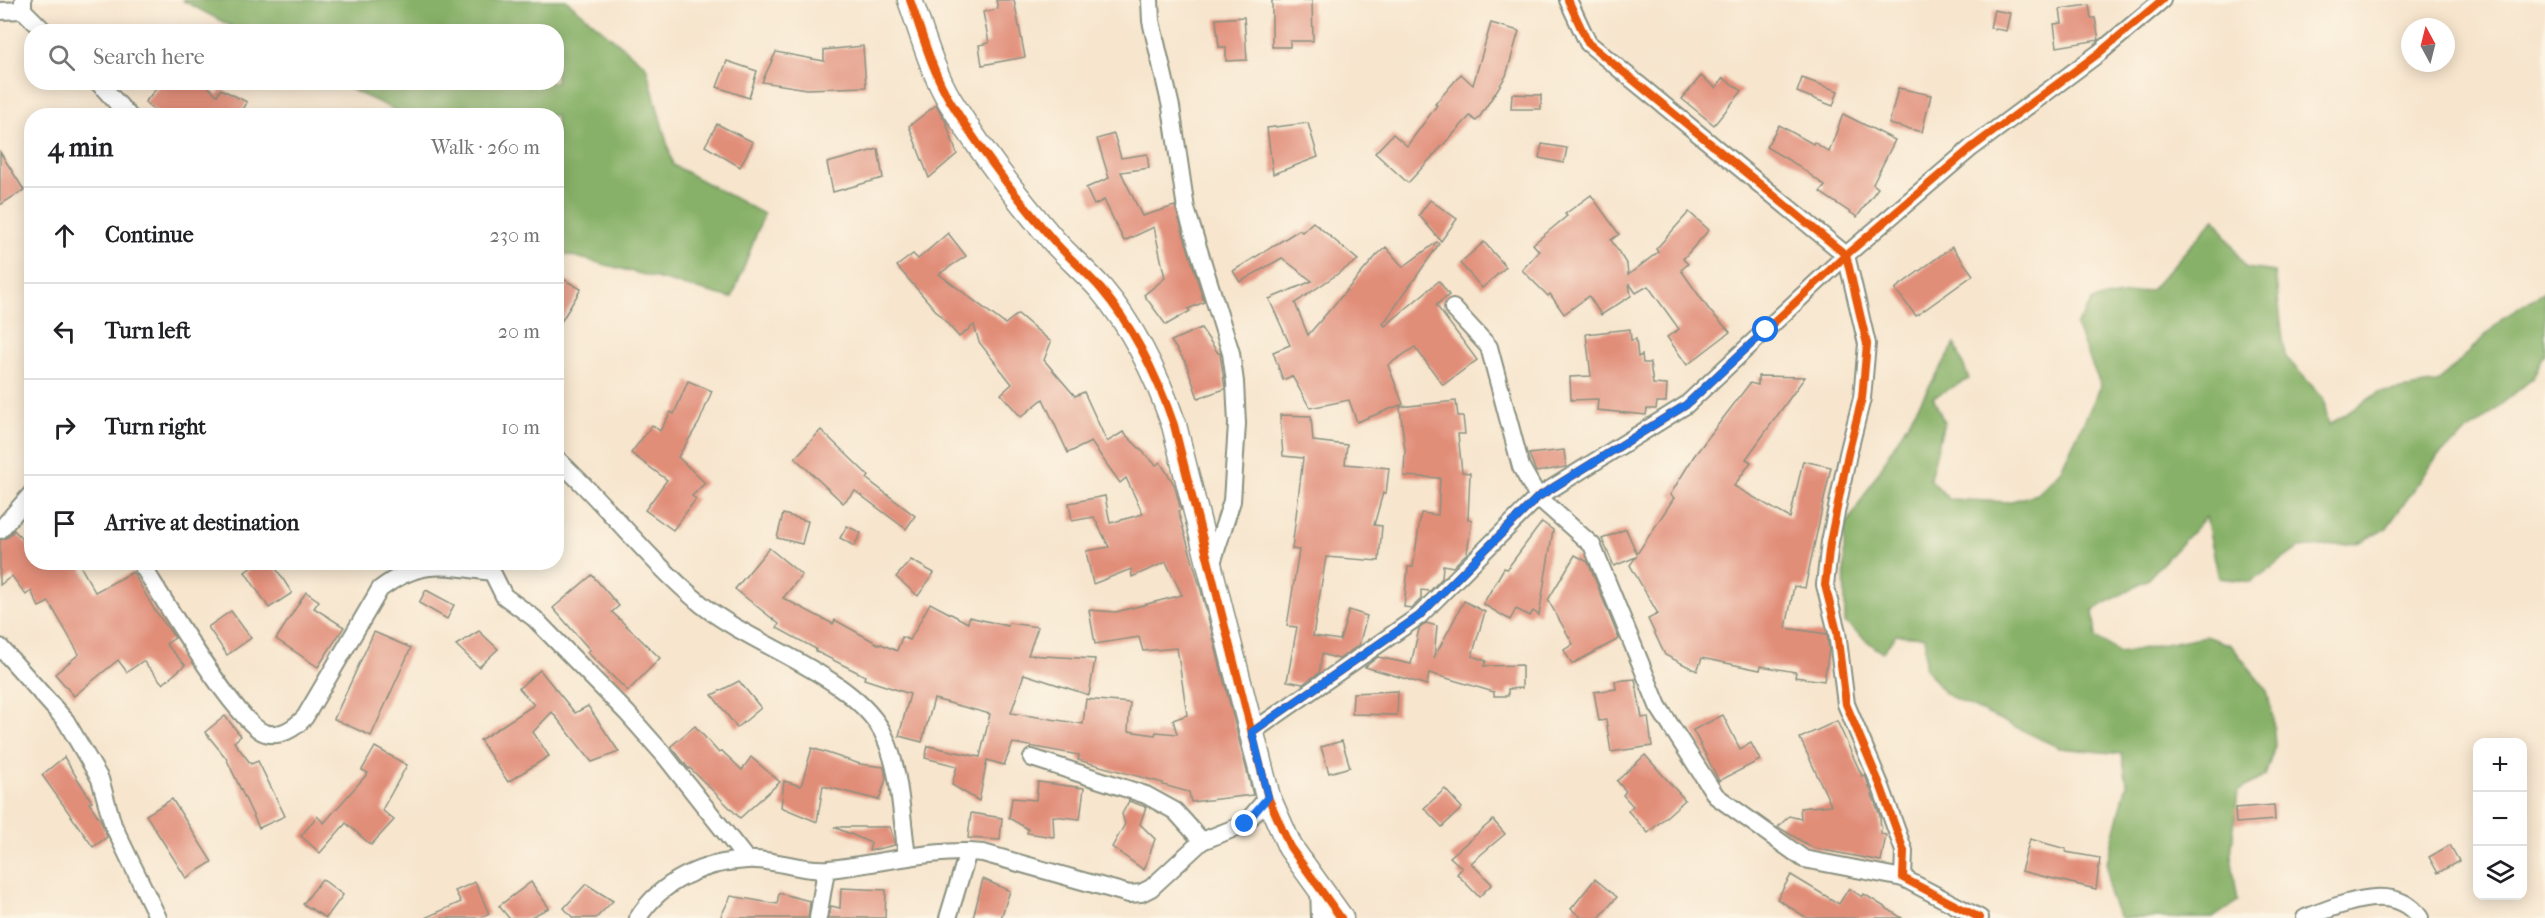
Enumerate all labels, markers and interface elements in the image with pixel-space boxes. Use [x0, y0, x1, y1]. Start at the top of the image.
north arrow [2401, 18, 2455, 72]
search box [24, 24, 564, 90]
icon: search [45, 41, 78, 74]
text: Search here [93, 44, 205, 70]
text: 4 min [48, 132, 113, 163]
text: Walk · 260 m [431, 136, 540, 159]
icon: ahead [48, 219, 81, 252]
text: Continue [105, 222, 194, 248]
text: 230 m [490, 224, 540, 247]
icon: left [48, 315, 81, 348]
route start [1752, 316, 1778, 342]
text: Turn left [105, 318, 191, 344]
text: 20 m [498, 320, 540, 343]
icon: right [48, 411, 81, 444]
text: Turn right [105, 414, 206, 440]
text: 10 m [501, 416, 540, 439]
icon: arrive [48, 507, 81, 540]
text: Arrive at destination [105, 510, 299, 536]
map controls [2473, 738, 2527, 900]
button: + [2473, 738, 2527, 792]
button: − [2473, 792, 2527, 846]
route end [1231, 810, 1257, 836]
button: layers [2473, 846, 2527, 900]

